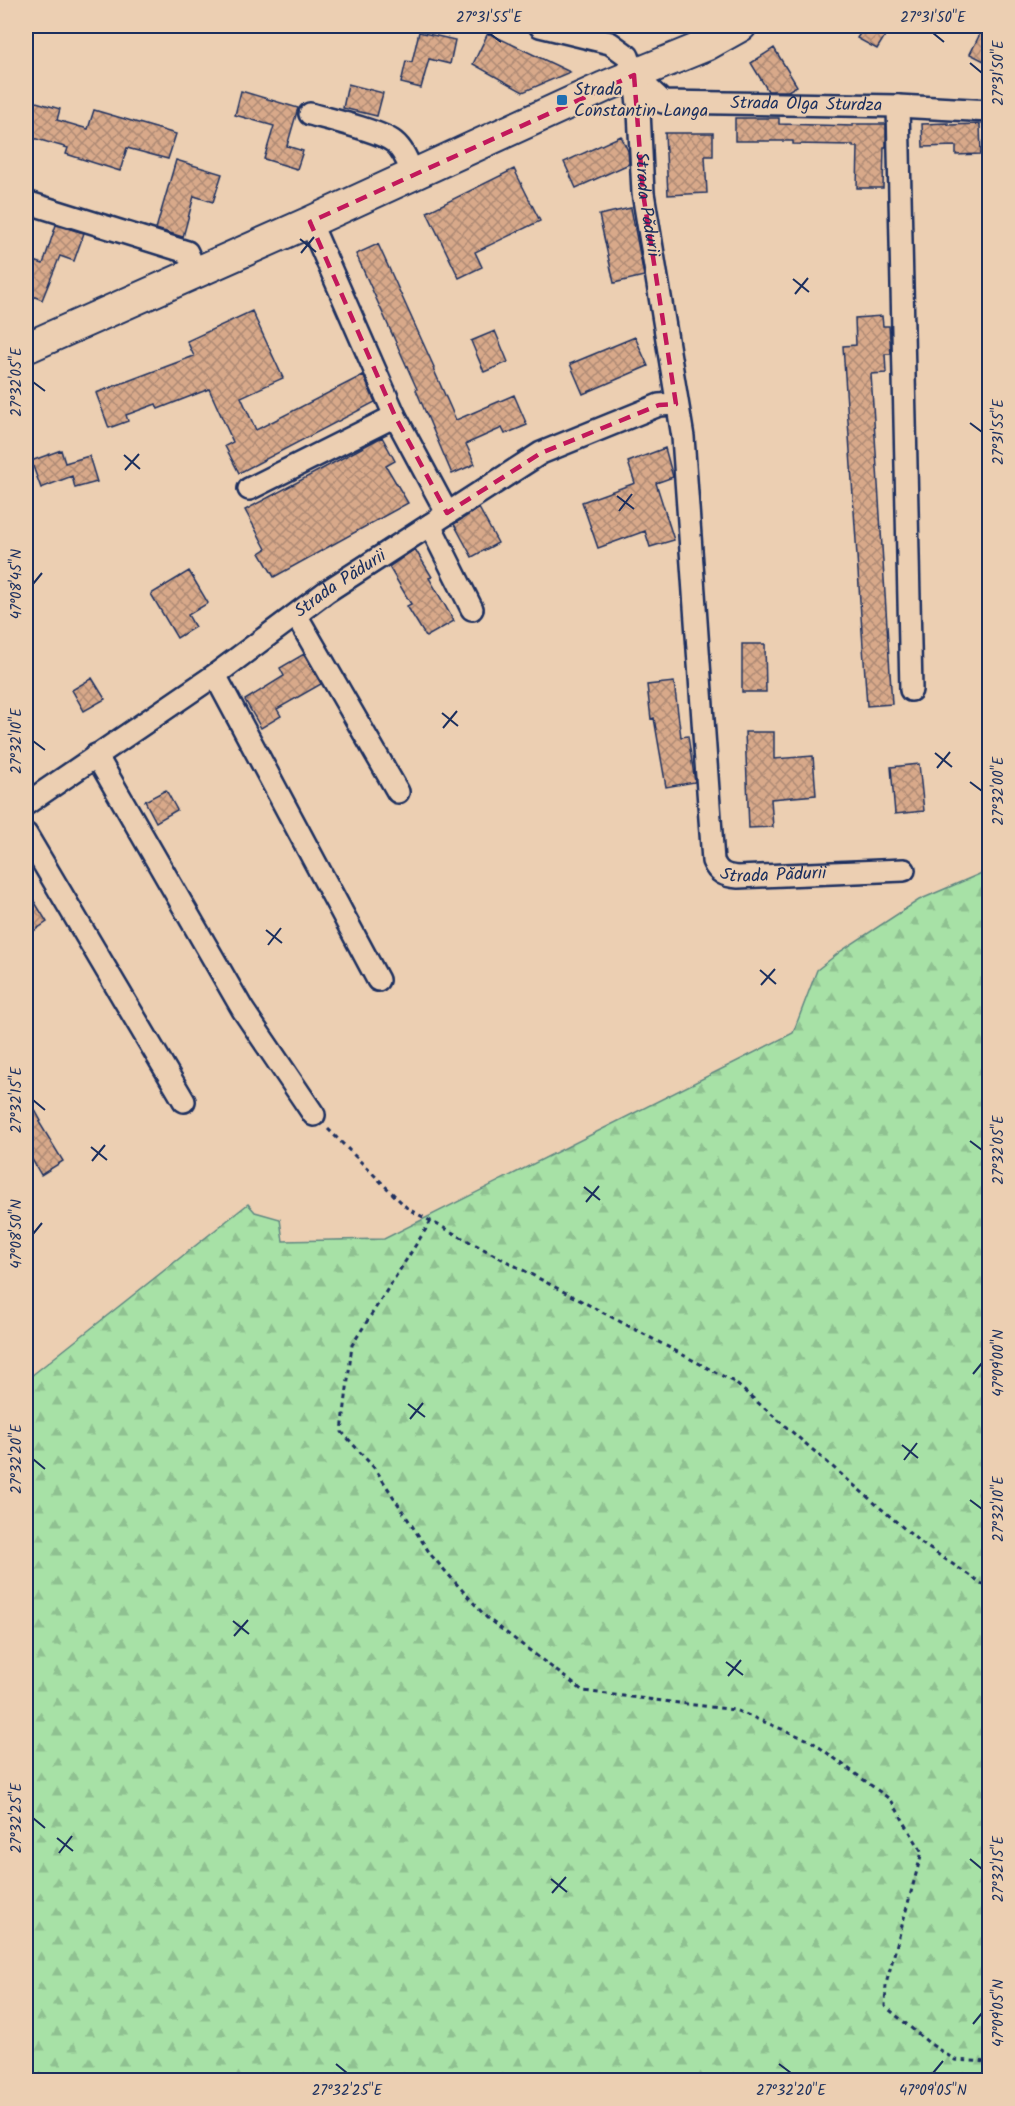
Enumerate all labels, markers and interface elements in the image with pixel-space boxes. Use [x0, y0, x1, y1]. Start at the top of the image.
text: 27°31'55"E [456, 6, 523, 30]
text: 27°31'50"E [900, 6, 967, 30]
text: 27°31'50"E [987, 39, 1011, 106]
place label: Strada Constantin Langa [574, 76, 708, 126]
street label: Strada Olga Sturdza [730, 89, 883, 120]
marker: Strada Constantin Langa [555, 93, 569, 107]
street label: Strada Pădurii [626, 151, 668, 260]
text: 27°32'05"E [5, 346, 29, 417]
text: 27°31'55"E [987, 398, 1011, 465]
street label: Strada Pădurii [288, 542, 393, 625]
text: 47°08'45"N [5, 549, 29, 619]
text: 27°32'10"E [5, 707, 29, 774]
text: 27°32'00"E [987, 755, 1011, 825]
street label: Strada Pădurii [715, 859, 828, 892]
text: 27°32'15"E [5, 1065, 29, 1133]
text: 27°32'05"E [987, 1114, 1011, 1185]
text: 47°08'50"N [5, 1199, 29, 1269]
text: 47°09'00"N [987, 1329, 1011, 1397]
text: 27°32'20"E [5, 1423, 29, 1494]
text: 27°32'10"E [987, 1475, 1011, 1542]
text: 27°32'25"E [5, 1781, 29, 1853]
text: 27°32'15"E [987, 1834, 1011, 1902]
text: 47°09'05"N [987, 1979, 1011, 2047]
text: 27°32'25"E [312, 2079, 384, 2103]
text: 27°32'20"E [756, 2079, 827, 2103]
text: 47°09'05"N [899, 2079, 967, 2103]

